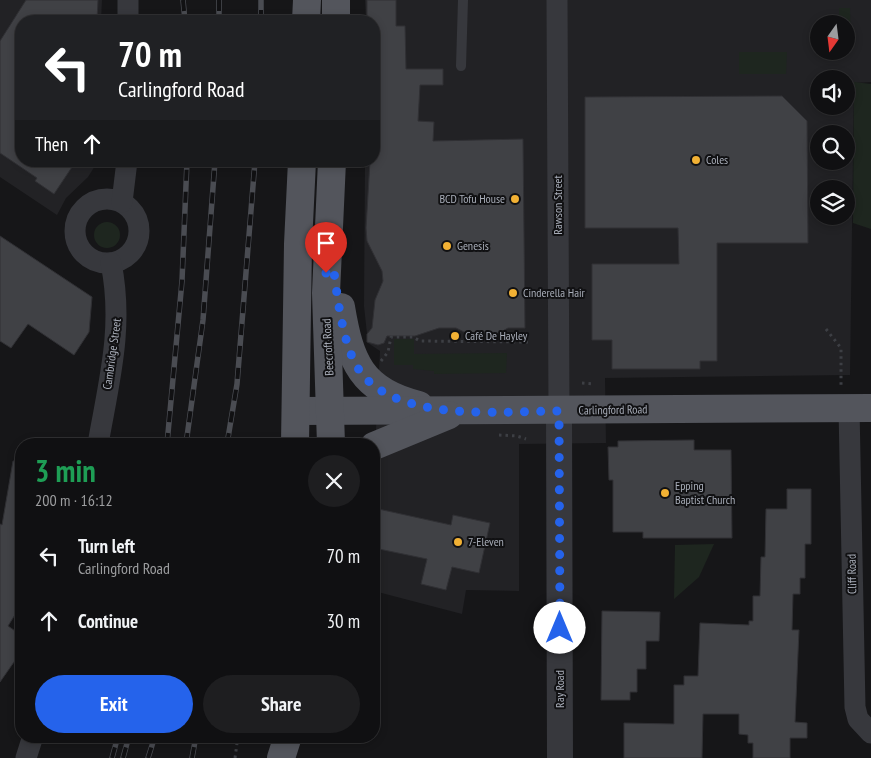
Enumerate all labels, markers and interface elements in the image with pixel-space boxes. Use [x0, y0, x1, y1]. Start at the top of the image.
north arrow [810, 15, 855, 60]
map controls [810, 15, 855, 225]
text: 70 m [118, 31, 182, 77]
icon: left [35, 35, 100, 100]
button: sound [810, 70, 855, 115]
text: Carlingford Road [118, 75, 244, 103]
button: search [810, 125, 855, 170]
icon: ahead [78, 130, 106, 158]
text: Then [35, 132, 68, 156]
place label: Coles [706, 152, 728, 167]
marker: Coles [690, 154, 702, 166]
street label: Rawson Street [550, 175, 565, 235]
button: layers [810, 180, 855, 225]
place label: BCD Tofu House [439, 191, 505, 206]
marker: BCD Tofu House [509, 193, 521, 205]
pin [305, 222, 347, 273]
icon: arrive [312, 229, 340, 257]
place label: Genesis [457, 238, 489, 253]
marker: Genesis [441, 240, 453, 252]
place label: Cinderella Hair [523, 285, 586, 300]
marker: Cinderella Hair [507, 287, 519, 299]
street label: Cambridge Street [99, 317, 124, 391]
street label: Beecroft Road [319, 318, 336, 376]
place label: Café De Hayley [465, 328, 528, 343]
marker: Café De Hayley [449, 330, 461, 342]
street label: Carlingford Road [578, 401, 648, 418]
text: 3 min [35, 451, 96, 490]
button: close [308, 455, 360, 507]
place label: Epping Baptist Church [675, 478, 735, 507]
marker: Epping Baptist Church [659, 487, 671, 499]
text: 200 m · 16:12 [35, 490, 113, 510]
text: Turn left [78, 534, 135, 558]
place label: 7-Eleven [468, 534, 504, 549]
marker: 7-Eleven [452, 536, 464, 548]
icon: left [35, 542, 63, 570]
text: 70 m [327, 544, 360, 568]
street label: Cliff Road [844, 554, 859, 594]
text: Carlingford Road [78, 558, 170, 578]
position arrow [533, 601, 585, 653]
icon: ahead [35, 607, 63, 635]
text: Continue [78, 609, 138, 633]
text: 30 m [327, 609, 360, 633]
street label: Ray Road [552, 670, 567, 708]
button: Exit [35, 675, 193, 733]
button: Share [203, 675, 360, 733]

